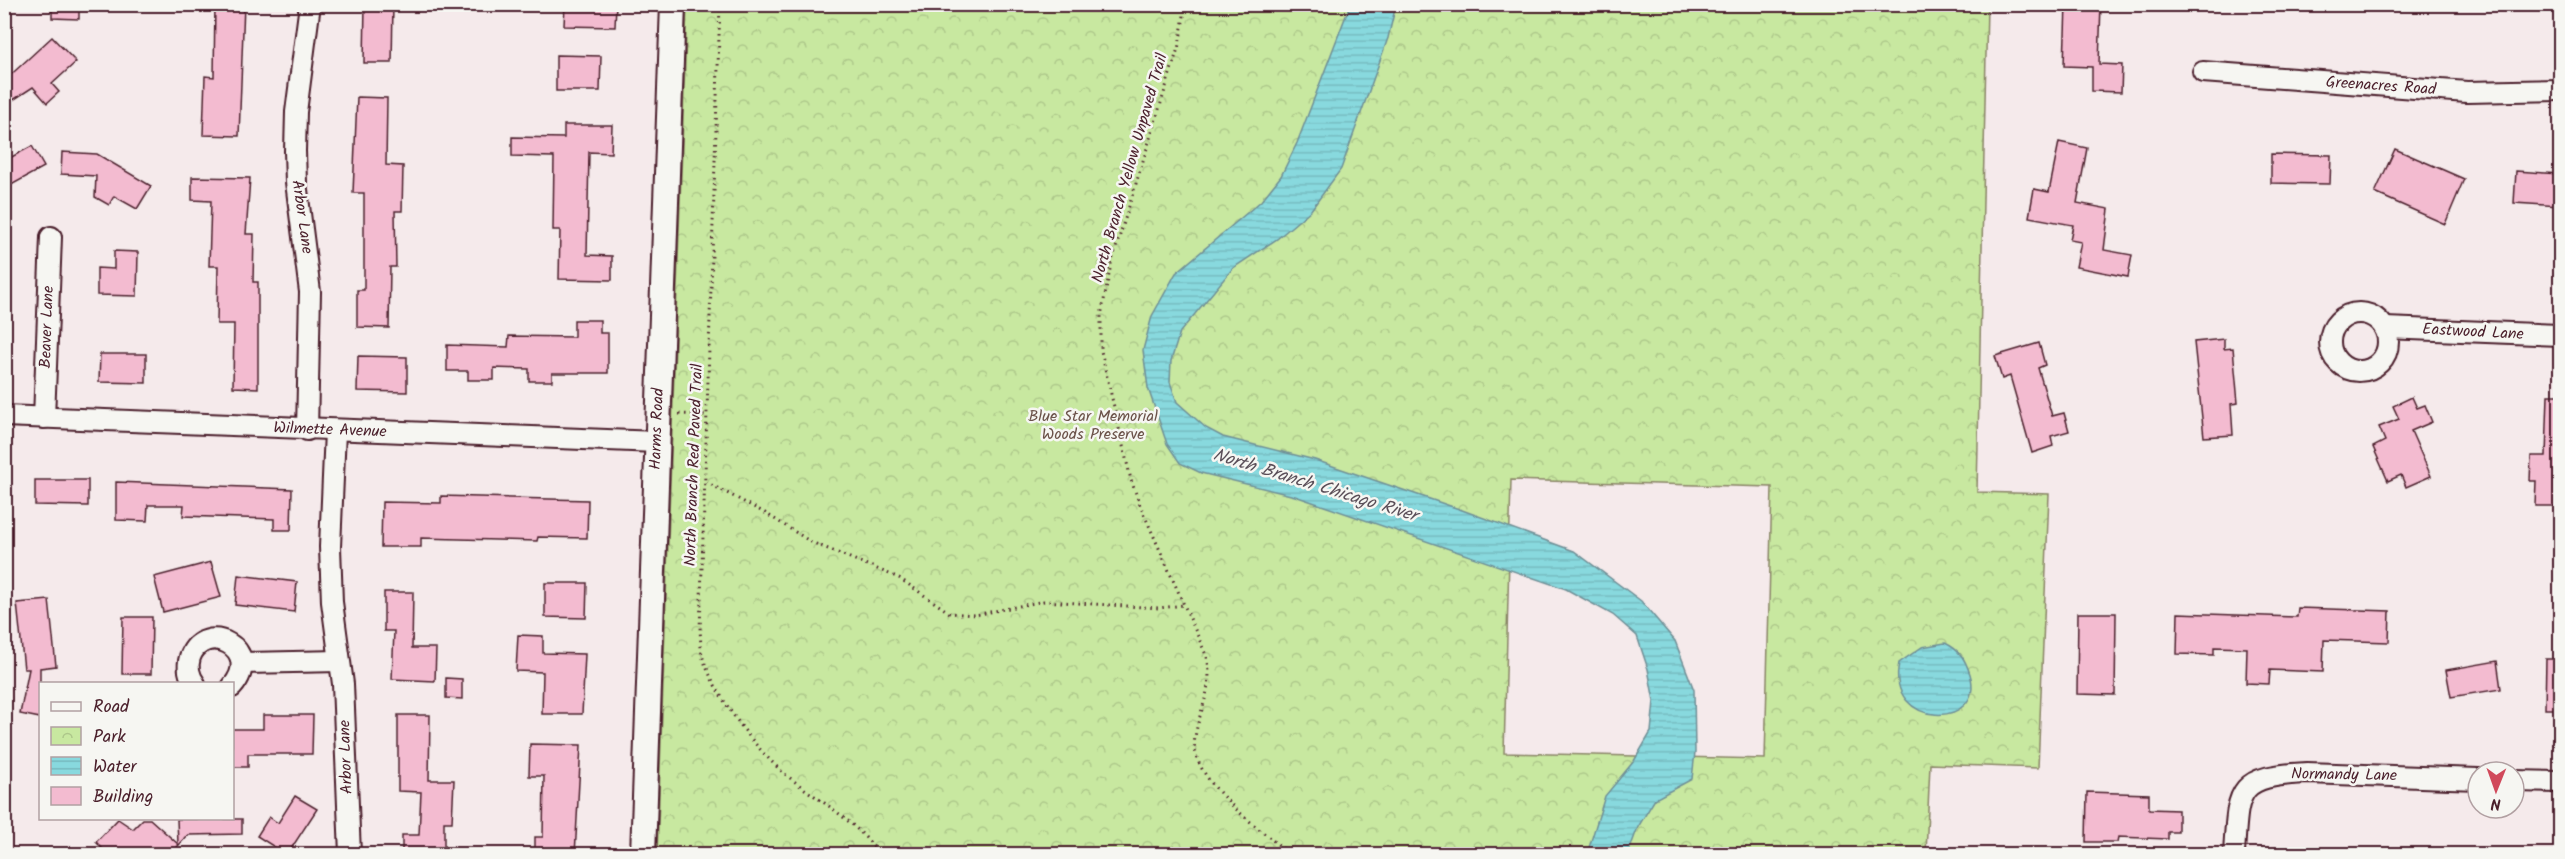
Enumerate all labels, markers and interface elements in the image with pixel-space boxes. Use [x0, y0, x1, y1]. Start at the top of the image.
street label: North Branch Yellow Unpaved Trail [1085, 50, 1175, 286]
street label: Greenacres Road [2325, 70, 2438, 102]
street label: Arbor Lane [284, 178, 320, 256]
street label: Beaver Lane [33, 285, 61, 369]
street label: Eastwood Lane [2422, 317, 2524, 347]
street label: North Branch Red Paved Trail [678, 363, 710, 567]
street label: Harms Road [643, 387, 671, 470]
park label: Blue Star Memorial Woods Preserve [1028, 404, 1158, 447]
street label: Wilmette Avenue [273, 416, 387, 444]
water label: North Branch Chicago River [1209, 441, 1424, 532]
legend [39, 682, 234, 820]
text: Road [93, 693, 130, 722]
street label: Arbor Lane [332, 719, 360, 795]
text: Park [93, 723, 126, 752]
text: Water [93, 753, 138, 782]
north arrow [2466, 760, 2526, 820]
street label: Normandy Lane [2291, 762, 2397, 788]
text: Building [93, 783, 153, 812]
text: N [2490, 791, 2501, 816]

